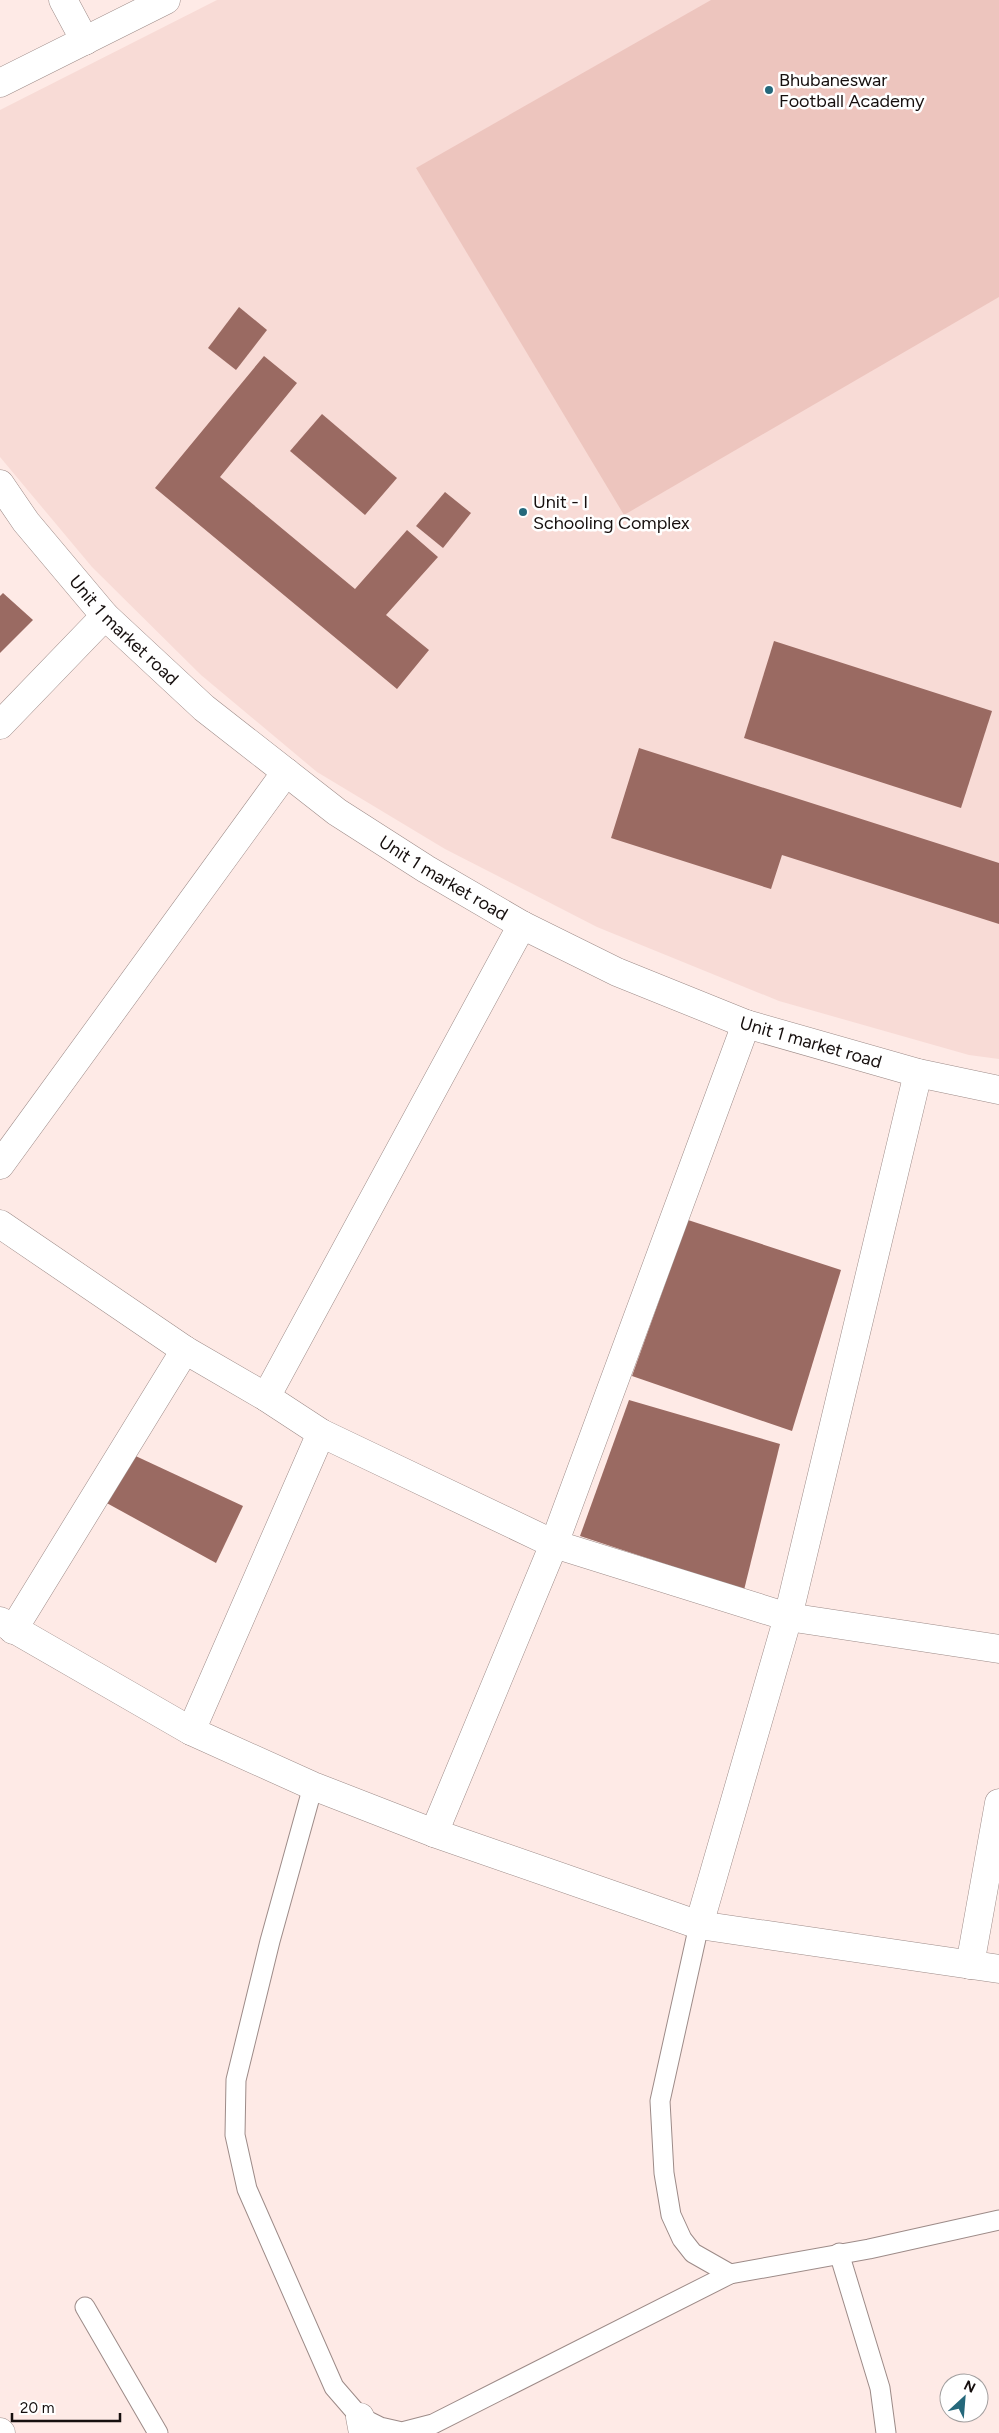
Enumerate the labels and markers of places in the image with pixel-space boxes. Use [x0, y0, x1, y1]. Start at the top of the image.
place label: Bhubaneswar Football Academy [779, 69, 925, 112]
marker: Bhubaneswar Football Academy [763, 84, 775, 96]
place label: Unit - I Schooling Complex [533, 491, 690, 534]
marker: Unit - I Schooling Complex [517, 506, 529, 518]

